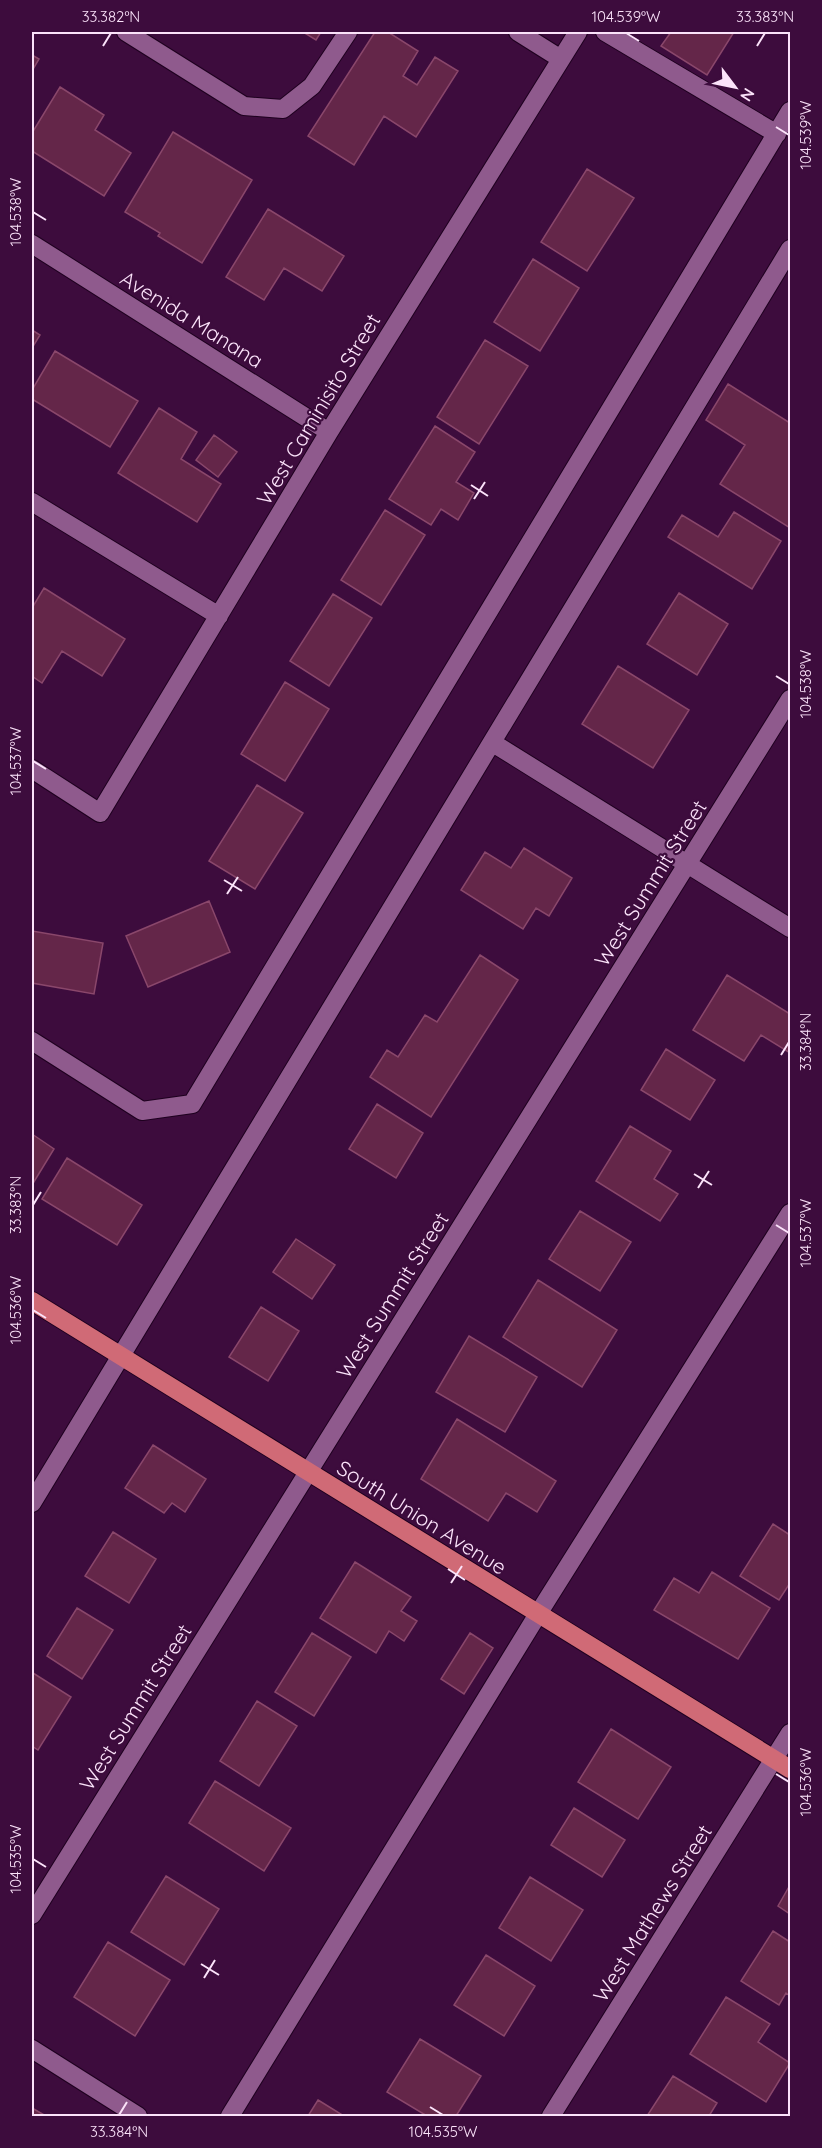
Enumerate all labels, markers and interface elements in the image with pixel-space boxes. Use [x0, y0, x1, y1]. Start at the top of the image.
text: 33.382°N [82, 7, 140, 26]
text: 104.539°W [592, 7, 661, 26]
text: 33.383°N [736, 7, 794, 26]
north arrow [705, 57, 765, 117]
text: N [736, 85, 759, 105]
text: 104.539°W [796, 100, 815, 169]
text: 104.538°W [6, 177, 25, 246]
street label: Avenida Manana [116, 265, 268, 373]
street label: West Caminisito Street [251, 309, 385, 509]
text: 104.538°W [796, 649, 815, 718]
text: 104.537°W [6, 726, 25, 795]
street label: West Summit Street [588, 795, 712, 971]
text: 33.384°N [796, 1013, 815, 1071]
text: 33.383°N [6, 1176, 25, 1234]
text: 104.537°W [796, 1198, 815, 1267]
street label: West Summit Street [330, 1207, 454, 1383]
text: 104.536°W [6, 1275, 25, 1344]
street label: South Union Avenue [332, 1454, 512, 1580]
street label: West Summit Street [73, 1619, 197, 1795]
text: 104.536°W [796, 1747, 815, 1816]
street label: West Mathews Street [587, 1820, 717, 2006]
text: 104.535°W [6, 1824, 25, 1893]
text: 33.384°N [90, 2122, 148, 2141]
text: 104.535°W [409, 2122, 478, 2141]

